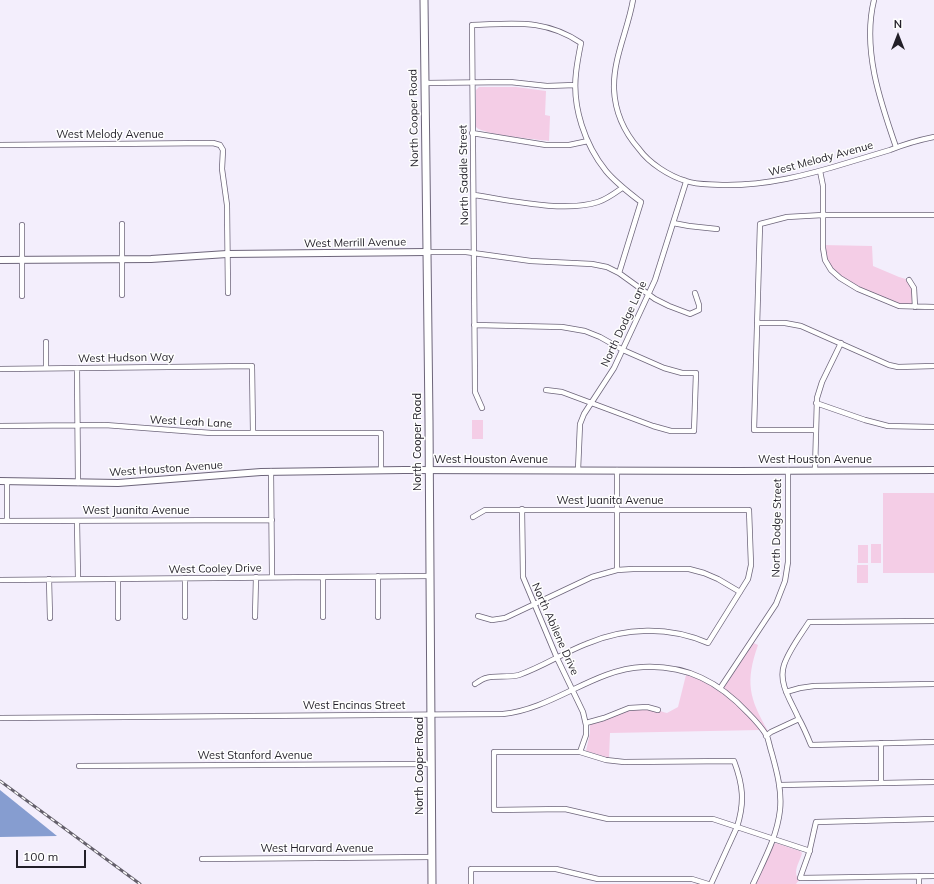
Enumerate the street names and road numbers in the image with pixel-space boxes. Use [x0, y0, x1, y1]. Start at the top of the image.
street label: North Cooper Road [407, 69, 421, 167]
street label: North Saddle Street [457, 125, 471, 225]
street label: West Melody Avenue [56, 128, 164, 142]
street label: West Melody Avenue [767, 139, 875, 179]
street label: West Merrill Avenue [304, 236, 406, 250]
street label: North Dodge Lane [598, 279, 650, 369]
street label: West Hudson Way [78, 351, 174, 365]
street label: North Cooper Road [411, 393, 425, 491]
street label: West Leah Lane [149, 413, 233, 431]
street label: West Houston Avenue [434, 453, 548, 467]
street label: West Houston Avenue [758, 453, 872, 467]
street label: West Houston Avenue [109, 458, 223, 480]
street label: North Dodge Street [770, 478, 784, 578]
street label: West Juanita Avenue [557, 494, 663, 508]
street label: West Juanita Avenue [83, 504, 189, 518]
street label: West Cooley Drive [168, 562, 262, 576]
street label: North Abilene Drive [529, 581, 581, 677]
street label: West Encinas Street [303, 699, 405, 713]
street label: North Cooper Road [413, 717, 427, 815]
street label: West Stanford Avenue [198, 749, 312, 763]
street label: West Harvard Avenue [260, 842, 374, 856]

